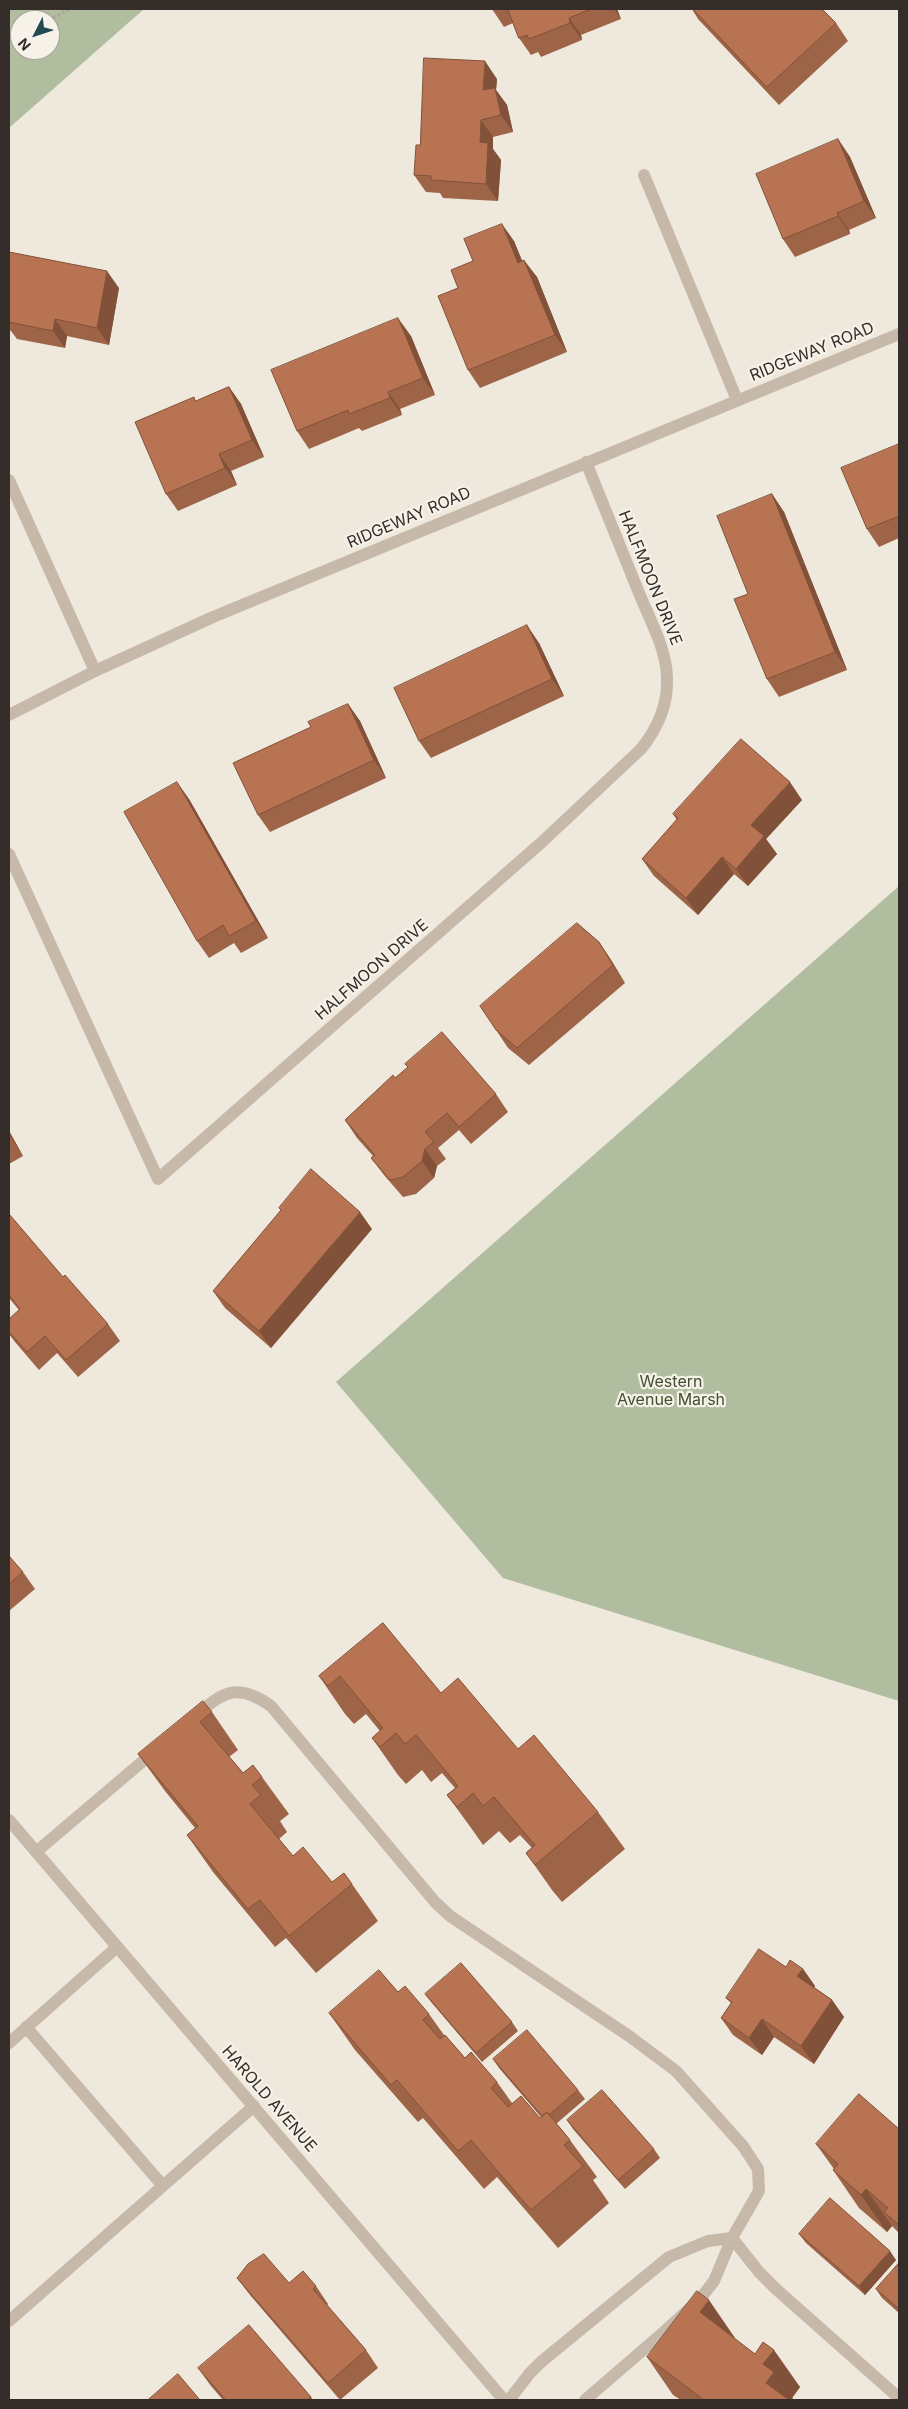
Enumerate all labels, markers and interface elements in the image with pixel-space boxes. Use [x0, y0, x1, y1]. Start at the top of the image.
north arrow [10, 10, 60, 60]
text: N [14, 35, 34, 54]
street label: RIDGEWAY ROAD [747, 318, 877, 386]
street label: RIDGEWAY ROAD [344, 483, 474, 553]
street label: HALFMOON DRIVE [614, 508, 686, 648]
street label: HALFMOON DRIVE [311, 916, 433, 1024]
park label: Western Avenue Marsh [617, 1372, 725, 1410]
street label: HAROLD AVENUE [218, 2042, 320, 2156]

